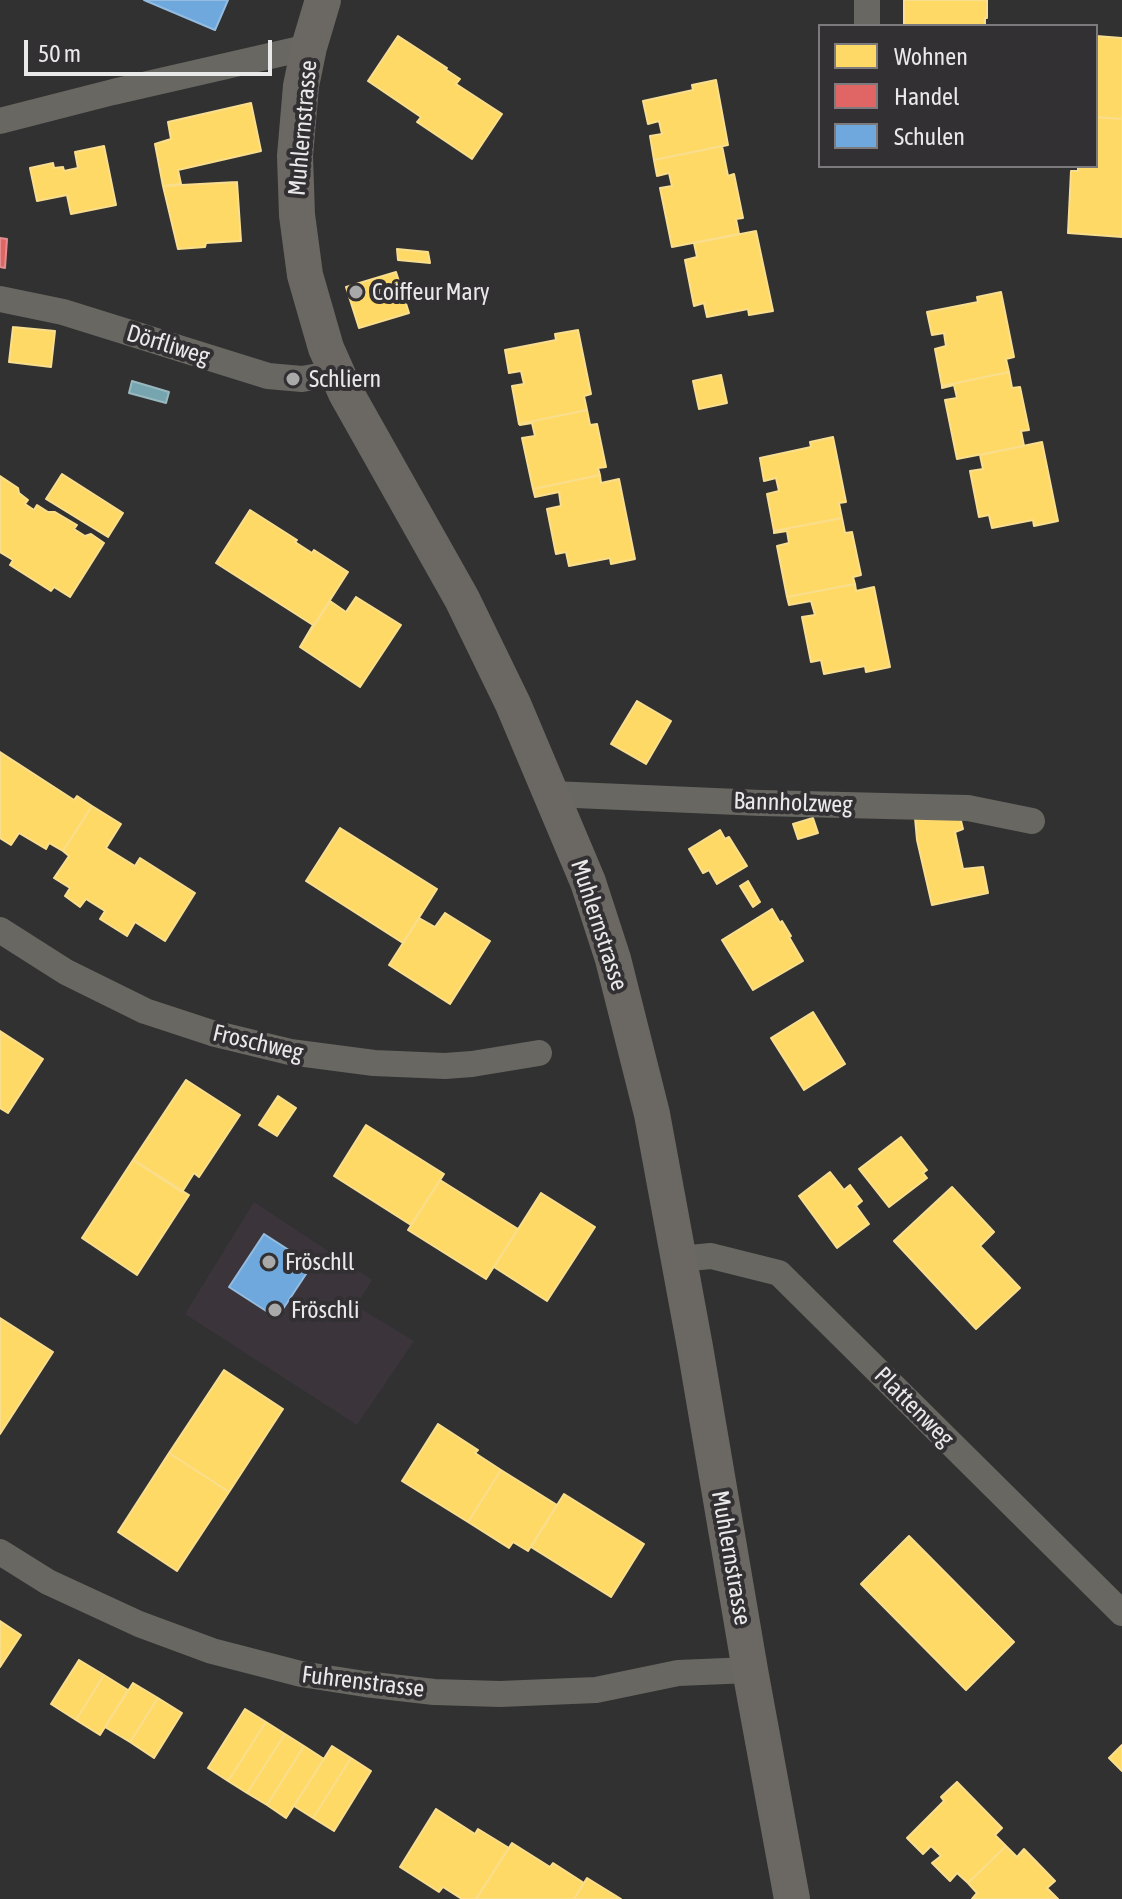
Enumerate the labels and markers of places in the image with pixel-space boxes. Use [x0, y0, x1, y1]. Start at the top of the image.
place label: Coiffeur Mary [372, 278, 490, 306]
marker: Coiffeur Mary [347, 283, 365, 301]
place label: Schliern [309, 365, 381, 393]
marker: Schliern [284, 370, 302, 388]
place label: Fröschll [285, 1248, 354, 1276]
marker: Fröschll [260, 1253, 278, 1271]
place label: Fröschli [291, 1296, 359, 1324]
marker: Fröschli [266, 1301, 284, 1319]

